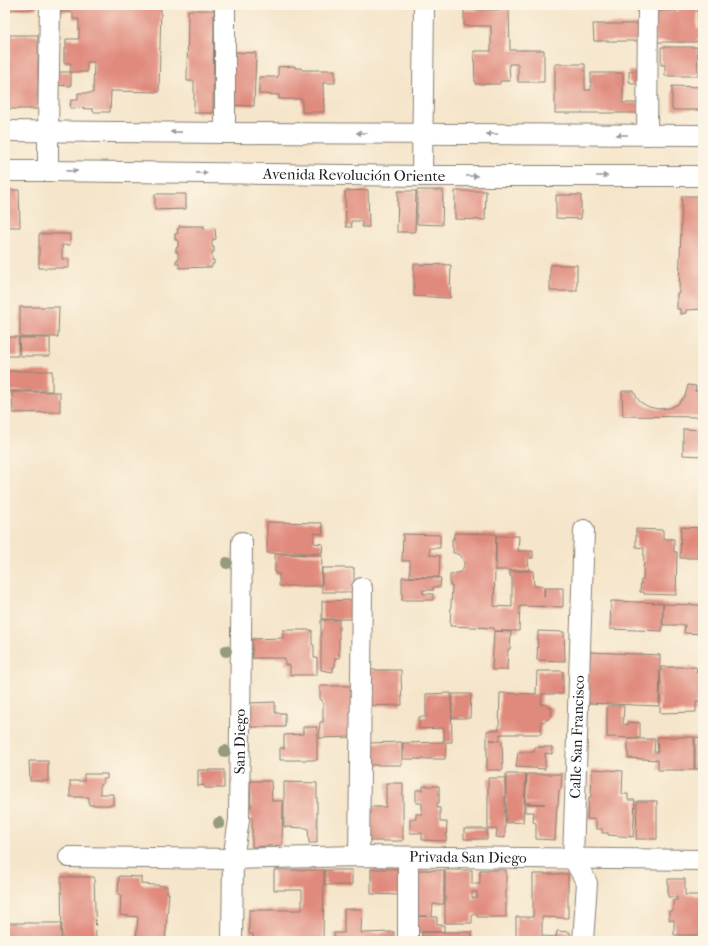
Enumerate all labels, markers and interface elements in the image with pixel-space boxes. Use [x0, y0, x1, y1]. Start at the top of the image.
one-way arrow [169, 129, 182, 135]
one-way arrow [355, 130, 368, 136]
one-way arrow [485, 131, 498, 137]
one-way arrow [616, 131, 628, 138]
street label: Avenida Revolución Oriente [262, 165, 446, 185]
one-way arrow [66, 168, 79, 174]
one-way arrow [196, 170, 209, 176]
one-way arrow [466, 173, 479, 179]
one-way arrow [596, 173, 609, 179]
street label: Calle San Francisco [566, 675, 588, 799]
street label: San Diego [230, 708, 249, 774]
street label: Privada San Diego [409, 848, 527, 867]

